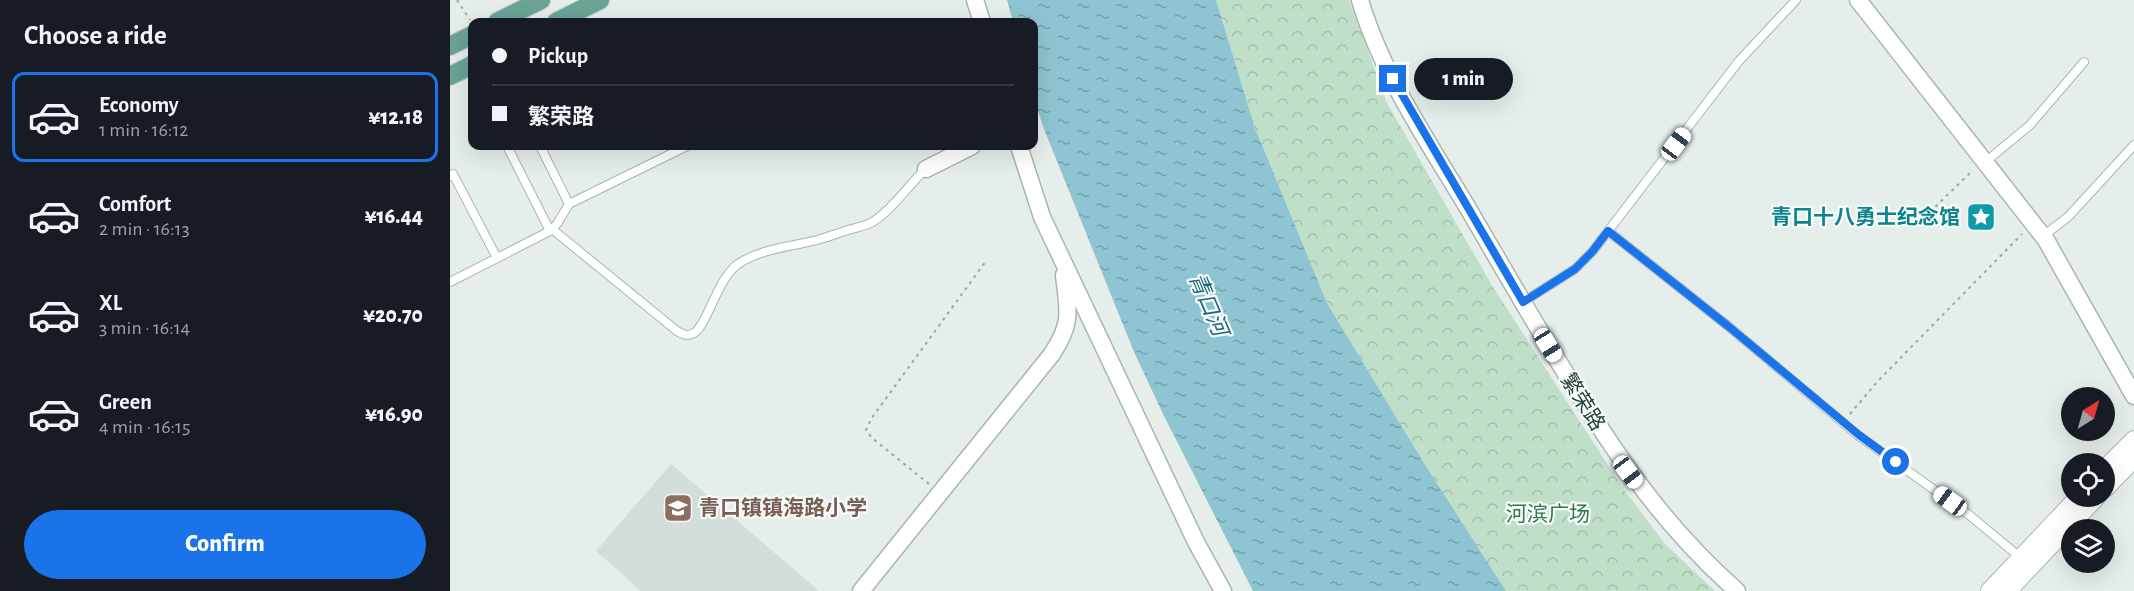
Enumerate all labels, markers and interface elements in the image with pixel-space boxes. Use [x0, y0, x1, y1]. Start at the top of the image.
text: Choose a ride [24, 22, 167, 49]
text: Pickup [528, 45, 588, 67]
callout: 1 min [1414, 58, 1513, 100]
route end [1379, 65, 1406, 92]
text: 1 min [1442, 69, 1485, 89]
icon: car [27, 90, 81, 144]
text: Economy [99, 94, 179, 116]
text: ¥12.18 [368, 106, 423, 128]
text: 繁荣路 [528, 106, 594, 128]
text: 1 min · 16:12 [99, 120, 188, 140]
car [1658, 124, 1694, 164]
icon: car [27, 189, 81, 243]
text: Comfort [99, 193, 171, 215]
place icon: 青口十八勇士纪念馆 [1965, 201, 1997, 233]
text: ¥16.44 [364, 205, 423, 227]
place label: 青口十八勇士纪念馆 [1771, 206, 1960, 228]
text: 2 min · 16:13 [99, 219, 190, 239]
water label: 青口河 [1185, 269, 1234, 343]
icon: car [27, 288, 81, 342]
text: XL [99, 292, 122, 314]
text: ¥20.70 [363, 304, 423, 326]
text: 3 min · 16:14 [99, 318, 190, 338]
car [1531, 325, 1565, 365]
street label: 繁荣路 [1557, 369, 1609, 435]
icon: car [27, 387, 81, 441]
north arrow [2061, 387, 2115, 441]
map controls [2061, 387, 2115, 573]
text: Green [99, 391, 152, 413]
text: ¥16.90 [365, 403, 423, 425]
text: 4 min · 16:15 [99, 417, 190, 437]
route start [1882, 448, 1909, 475]
car [1610, 452, 1646, 492]
button: locate [2061, 453, 2115, 507]
car [1930, 483, 1970, 519]
school or university icon: 青口镇镇海路小学 [662, 492, 694, 524]
place label: 青口镇镇海路小学 [699, 496, 867, 519]
park label: 河滨广场 [1506, 503, 1590, 525]
button: Confirm [24, 510, 426, 579]
button: layers [2061, 519, 2115, 573]

